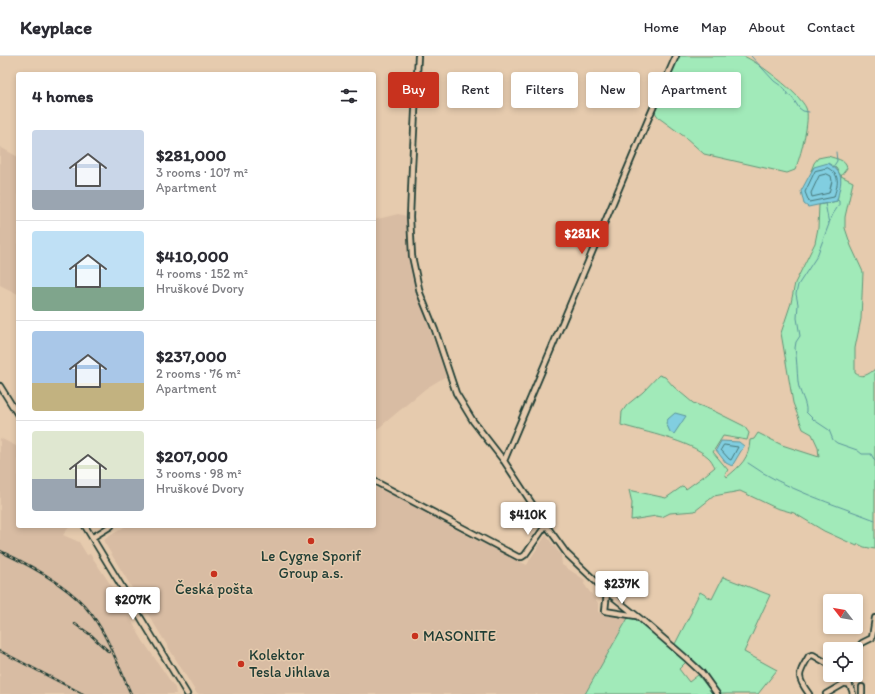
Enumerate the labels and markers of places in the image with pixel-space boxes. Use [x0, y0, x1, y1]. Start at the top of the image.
pin: $281K [554, 221, 610, 255]
pin: $410K [500, 502, 556, 536]
marker: Le Cygne Sporif Group a.s. [306, 536, 316, 546]
place label: Le Cygne Sporif Group a.s. [261, 547, 362, 582]
marker: Česká pošta [209, 569, 219, 579]
pin: $237K [594, 571, 650, 605]
place label: Česká pošta [175, 580, 253, 598]
pin: $207K [105, 587, 161, 621]
place label: MASONITE [423, 627, 496, 645]
marker: MASONITE [410, 631, 420, 641]
place label: Kolektor Tesla Jihlava [249, 646, 330, 681]
marker: Kolektor Tesla Jihlava [236, 659, 246, 669]

